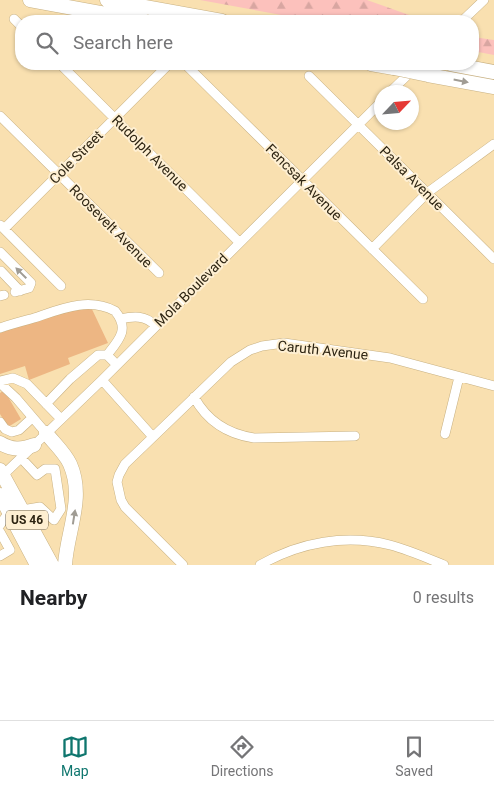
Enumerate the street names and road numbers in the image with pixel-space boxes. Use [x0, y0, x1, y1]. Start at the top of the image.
street label: Rudolph Avenue [109, 112, 191, 194]
street label: Cole Street [46, 127, 106, 187]
street label: Fencsak Avenue [263, 141, 345, 223]
street label: Palsa Avenue [377, 143, 447, 213]
street label: Roosevelt Avenue [66, 181, 156, 271]
street label: Mola Boulevard [151, 250, 231, 330]
street label: Caruth Avenue [277, 337, 369, 363]
road number: US 46 [6, 510, 48, 530]

